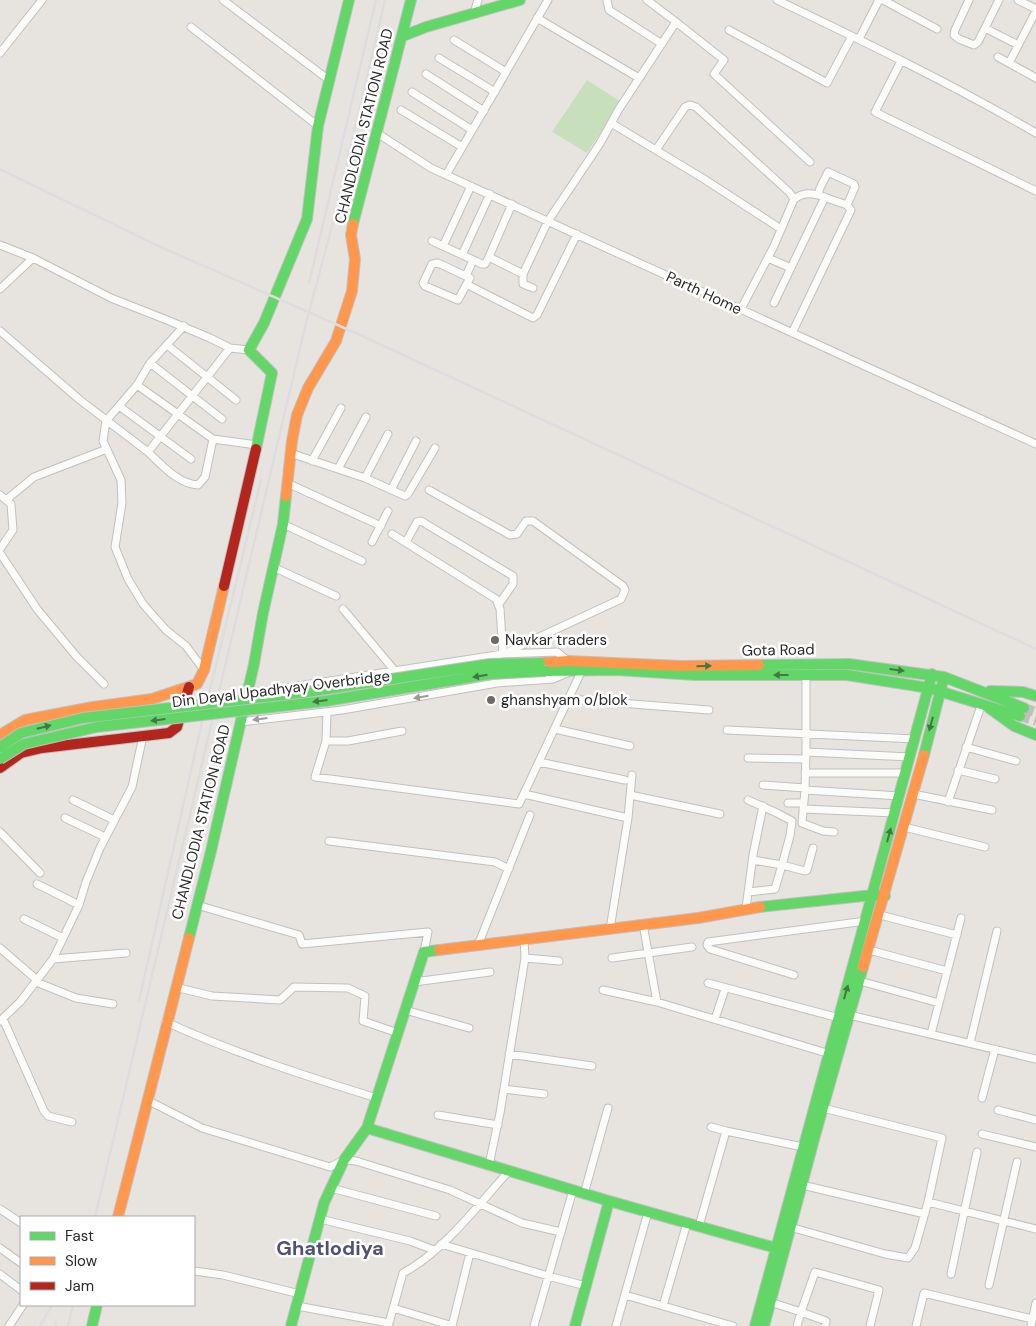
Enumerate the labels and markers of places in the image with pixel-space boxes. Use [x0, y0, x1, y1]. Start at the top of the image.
place label: Navkar traders [505, 630, 607, 650]
marker: Navkar traders [489, 634, 501, 646]
place label: ghanshyam o/blok [501, 690, 628, 710]
marker: ghanshyam o/blok [485, 694, 497, 706]

